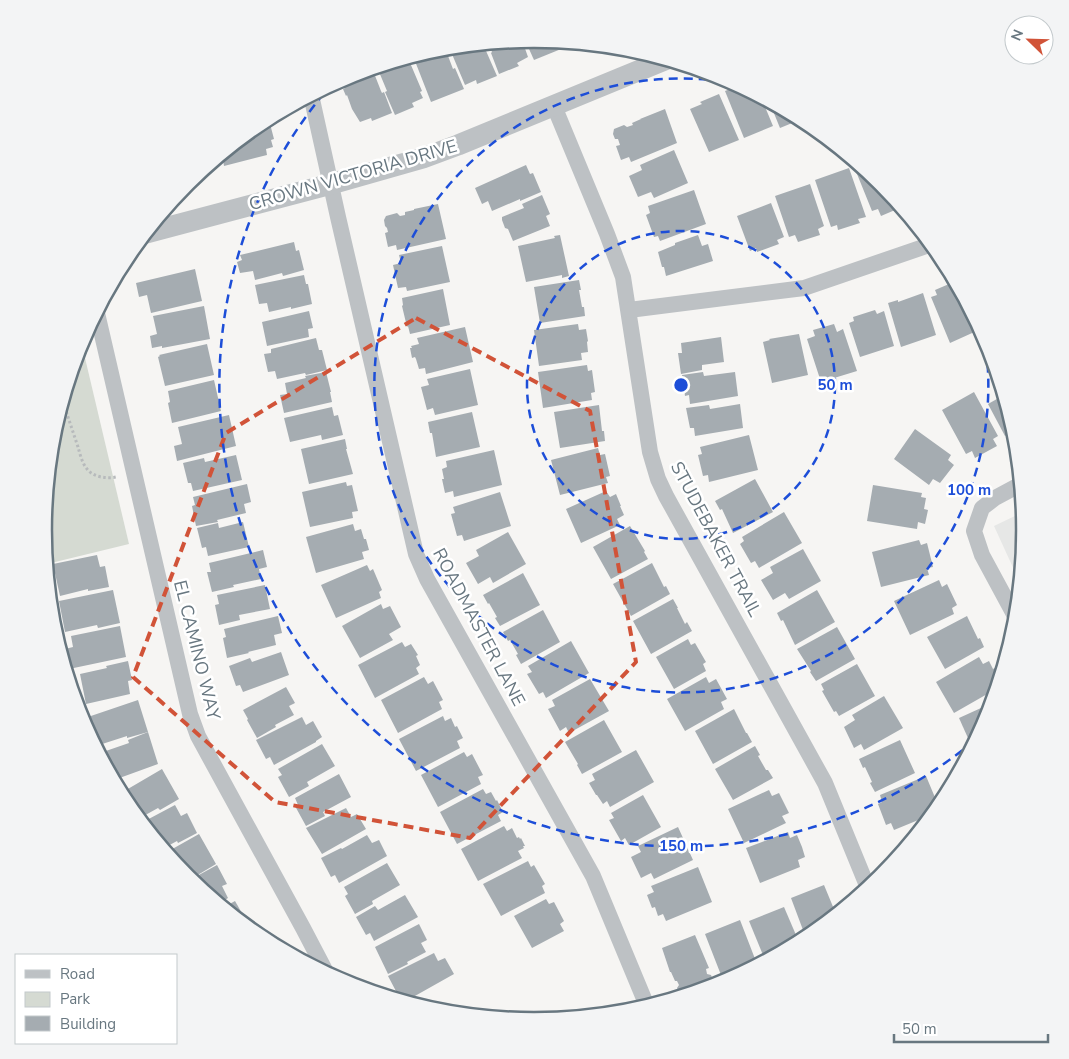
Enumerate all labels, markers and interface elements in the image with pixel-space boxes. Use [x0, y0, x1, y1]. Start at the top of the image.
north arrow [1004, 15, 1054, 65]
text: N [1007, 27, 1028, 44]
street label: CROWN VICTORIA DRIVE [246, 134, 460, 216]
text: 50 m [817, 375, 853, 395]
centre of rings [672, 376, 690, 394]
street label: STUDEBAKER TRAIL [665, 457, 767, 621]
text: 100 m [947, 480, 991, 500]
street label: ROADMASTER LANE [427, 544, 531, 710]
street label: EL CAMINO WAY [168, 578, 226, 723]
text: 150 m [659, 836, 703, 856]
legend [15, 954, 178, 1044]
text: Road [60, 964, 95, 984]
text: Park [60, 989, 90, 1009]
scale bar [894, 1012, 1048, 1044]
text: Building [60, 1014, 116, 1034]
text: 50 m [902, 1019, 937, 1039]

